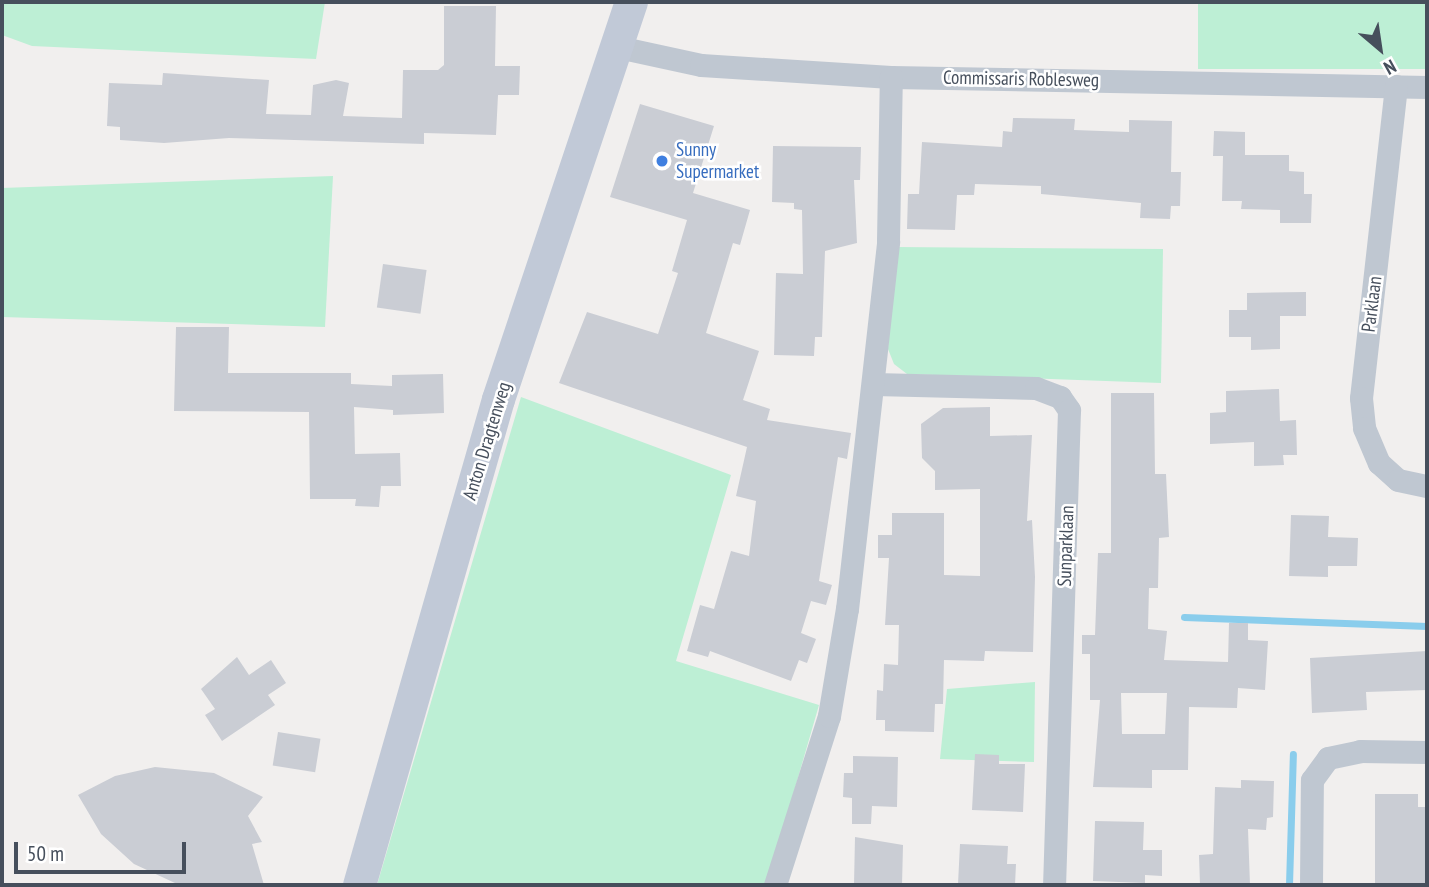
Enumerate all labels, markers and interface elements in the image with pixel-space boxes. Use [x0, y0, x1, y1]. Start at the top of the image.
north arrow [1345, 14, 1415, 84]
text: N [1380, 54, 1400, 80]
street label: Commissaris Roblesweg [943, 66, 1099, 92]
place label: Sunny Supermarket [676, 139, 759, 183]
marker: Sunny Supermarket [654, 153, 670, 169]
street label: Parklaan [1357, 275, 1387, 333]
street label: Anton Dragtenweg [458, 379, 516, 503]
street label: Sunparklaan [1053, 505, 1079, 587]
scale bar [18, 828, 189, 872]
text: 50 m [27, 840, 64, 867]

